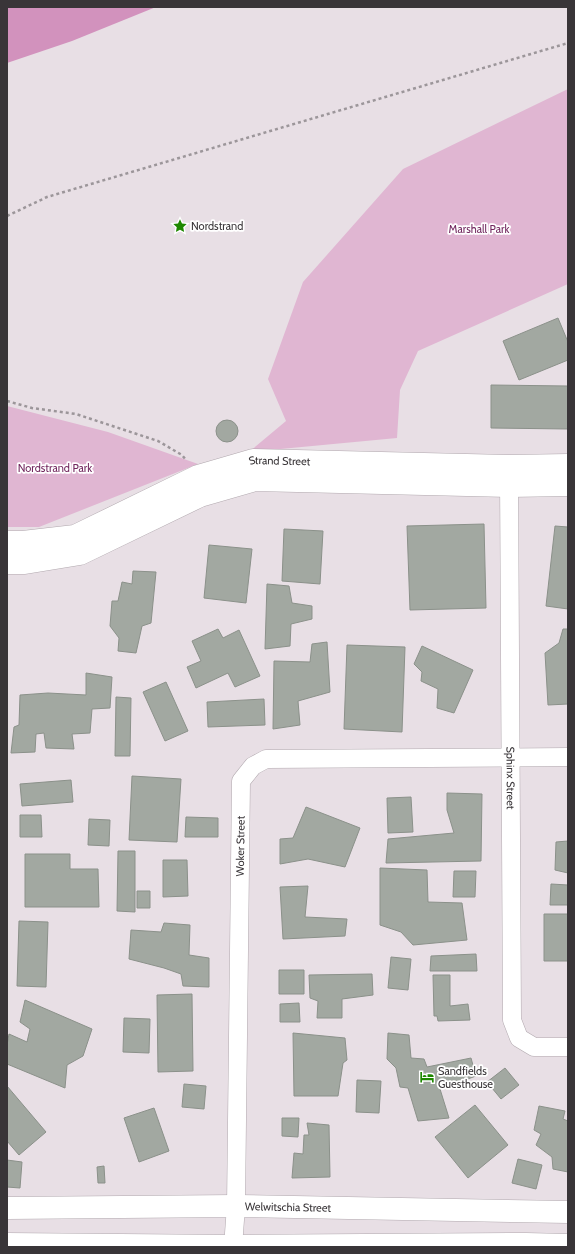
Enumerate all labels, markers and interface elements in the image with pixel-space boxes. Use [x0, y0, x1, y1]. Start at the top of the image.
place icon: Nordstrand [172, 218, 188, 234]
place label: Nordstrand [191, 219, 243, 233]
park label: Marshall Park [449, 222, 510, 236]
street label: Strand Street [247, 453, 311, 468]
park label: Nordstrand Park [18, 461, 92, 475]
street label: Sphinx Street [504, 746, 518, 810]
street label: Woker Street [233, 815, 248, 877]
place label: Sandfields Guesthouse [438, 1064, 493, 1091]
hotel icon: Sandfields Guesthouse [419, 1069, 435, 1085]
street label: Welwitschia Street [245, 1199, 331, 1215]

